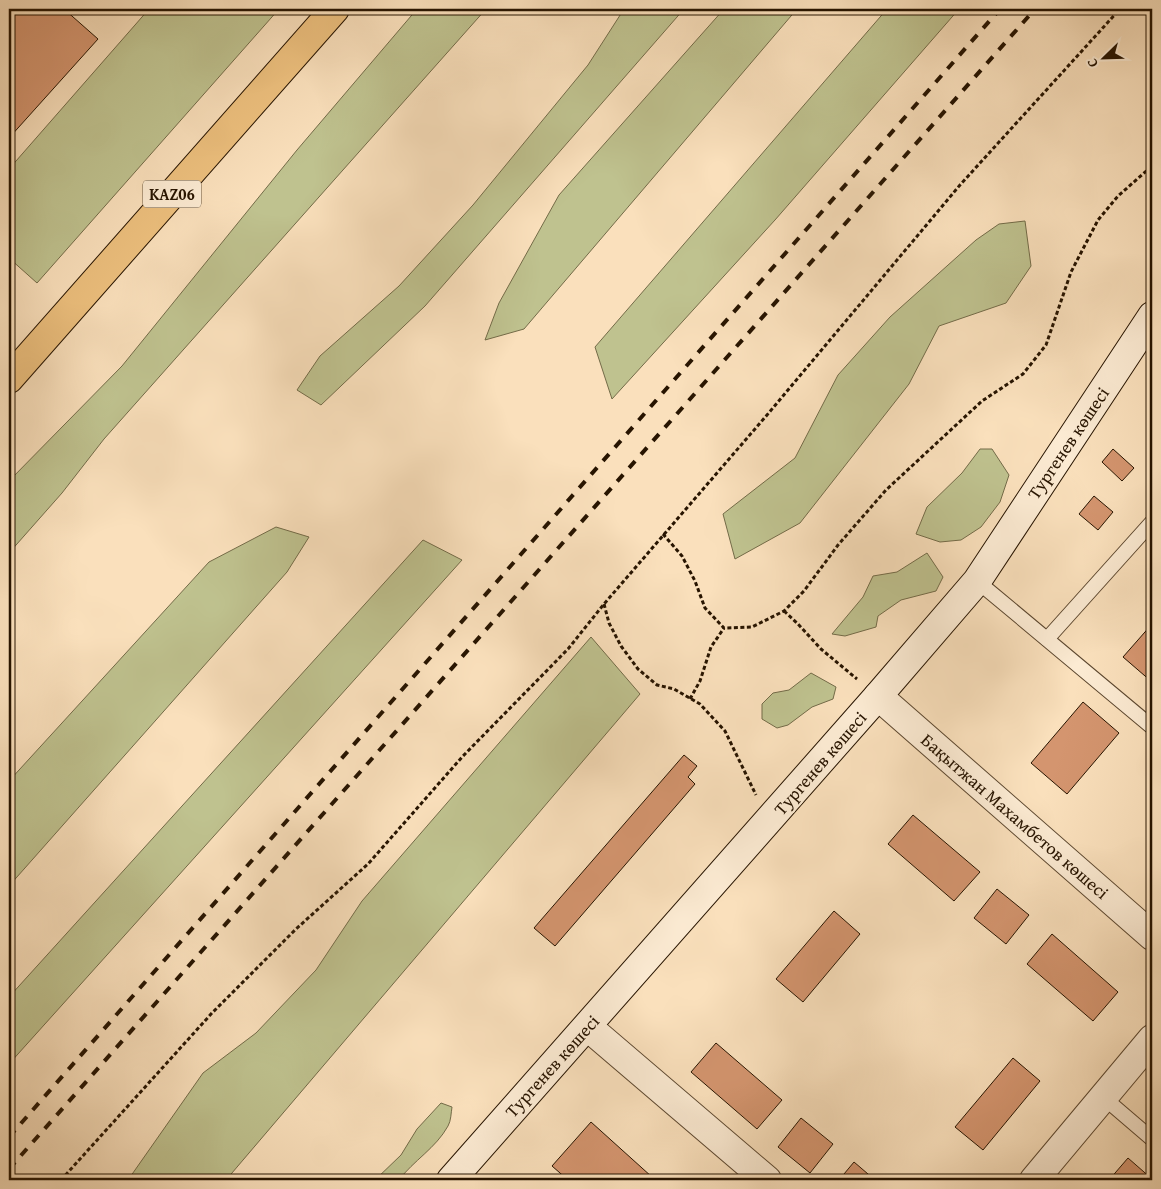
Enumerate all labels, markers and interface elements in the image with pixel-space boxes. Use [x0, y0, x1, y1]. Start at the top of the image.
north arrow [1078, 32, 1128, 82]
text: С [1081, 55, 1103, 71]
road number: KАZ06 [143, 180, 201, 208]
street label: Тургенев көшесі [1020, 381, 1116, 505]
street label: Тургенев көшесі [767, 705, 873, 821]
street label: Бақытжан Махамбетов көшесі [915, 727, 1115, 905]
street label: Тургенев көшесі [498, 1009, 606, 1123]

